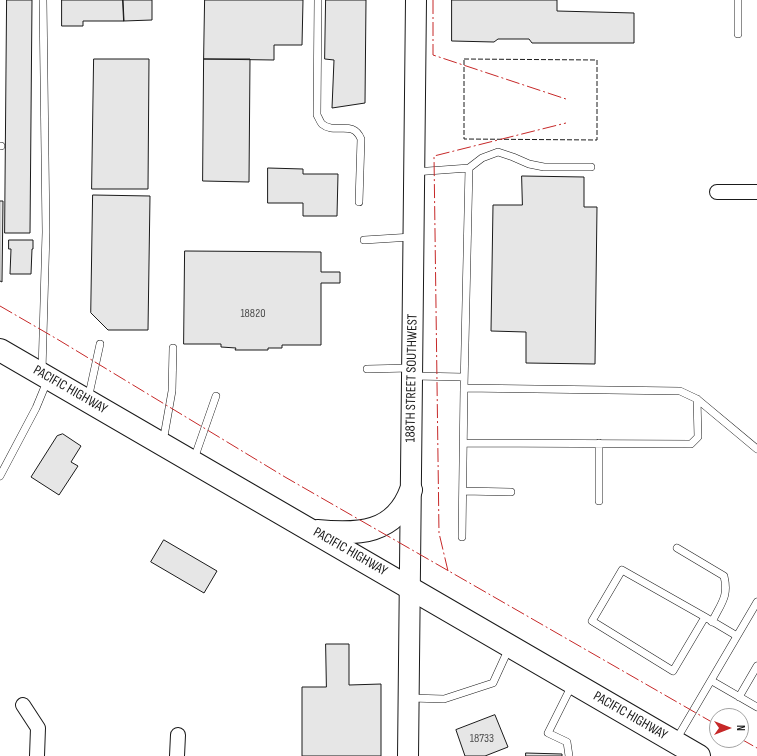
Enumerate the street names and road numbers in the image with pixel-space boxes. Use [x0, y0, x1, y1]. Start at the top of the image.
street label: 188TH STREET SOUTHWEST [402, 313, 422, 443]
street label: PACIFIC HIGHWAY [30, 362, 110, 418]
street label: PACIFIC HIGHWAY [310, 524, 390, 580]
street label: PACIFIC HIGHWAY [590, 688, 670, 744]

